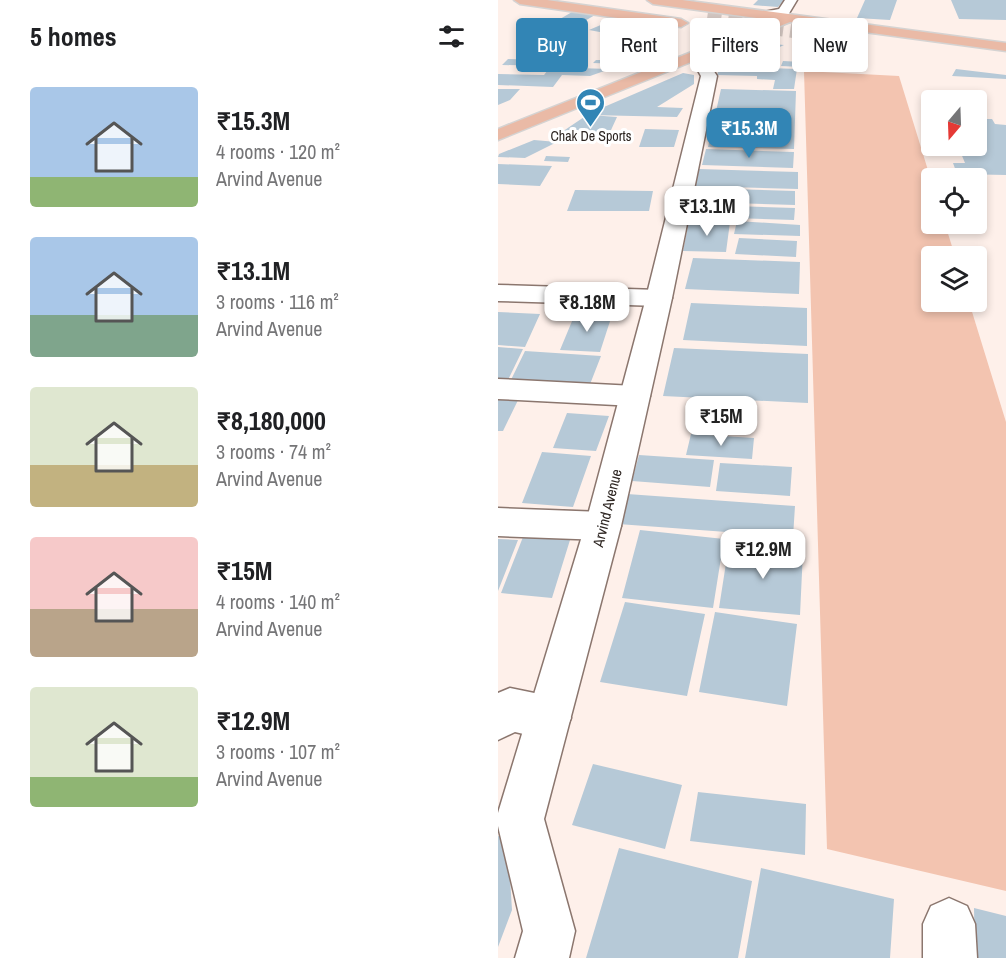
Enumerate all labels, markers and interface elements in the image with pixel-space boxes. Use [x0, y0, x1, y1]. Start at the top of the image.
chip: Buy [516, 18, 588, 72]
chip: Rent [600, 18, 678, 72]
chip: Filters [690, 18, 780, 72]
chip: New [792, 18, 868, 72]
text: 5 homes [30, 19, 117, 54]
icon: filters [435, 20, 468, 53]
sports icon: Chak De Sports [575, 86, 607, 128]
north arrow [921, 90, 987, 156]
map controls [921, 90, 987, 312]
text: ₹15.3M [216, 103, 290, 138]
pin: ₹15.3M [700, 108, 798, 159]
icon: home [78, 111, 150, 183]
text: ₹15.3M [720, 114, 778, 141]
place label: Chak De Sports [550, 127, 632, 145]
text: 4 rooms · 120 m² [216, 138, 340, 165]
text: Arvind Avenue [216, 165, 322, 192]
button: locate [921, 168, 987, 234]
pin: ₹13.1M [658, 186, 756, 237]
text: ₹13.1M [678, 192, 736, 219]
button: layers [921, 246, 987, 312]
text: ₹13.1M [216, 253, 290, 288]
icon: home [78, 261, 150, 333]
pin: ₹8.18M [538, 282, 636, 333]
text: 3 rooms · 116 m² [216, 288, 339, 315]
text: ₹8.18M [558, 288, 616, 315]
text: Arvind Avenue [216, 315, 322, 342]
pin: ₹15M [685, 396, 757, 447]
text: ₹15M [699, 402, 743, 429]
text: ₹8,180,000 [216, 403, 326, 438]
icon: home [78, 411, 150, 483]
text: 3 rooms · 74 m² [216, 438, 331, 465]
text: Arvind Avenue [216, 465, 322, 492]
street label: Arvind Avenue [587, 467, 627, 550]
pin: ₹12.9M [714, 529, 812, 580]
text: ₹12.9M [734, 535, 792, 562]
text: ₹15M [216, 553, 273, 588]
icon: home [78, 561, 150, 633]
text: 4 rooms · 140 m² [216, 588, 340, 615]
text: Arvind Avenue [216, 615, 322, 642]
text: ₹12.9M [216, 703, 290, 738]
icon: home [78, 711, 150, 783]
text: 3 rooms · 107 m² [216, 738, 340, 765]
text: Arvind Avenue [216, 765, 322, 792]

